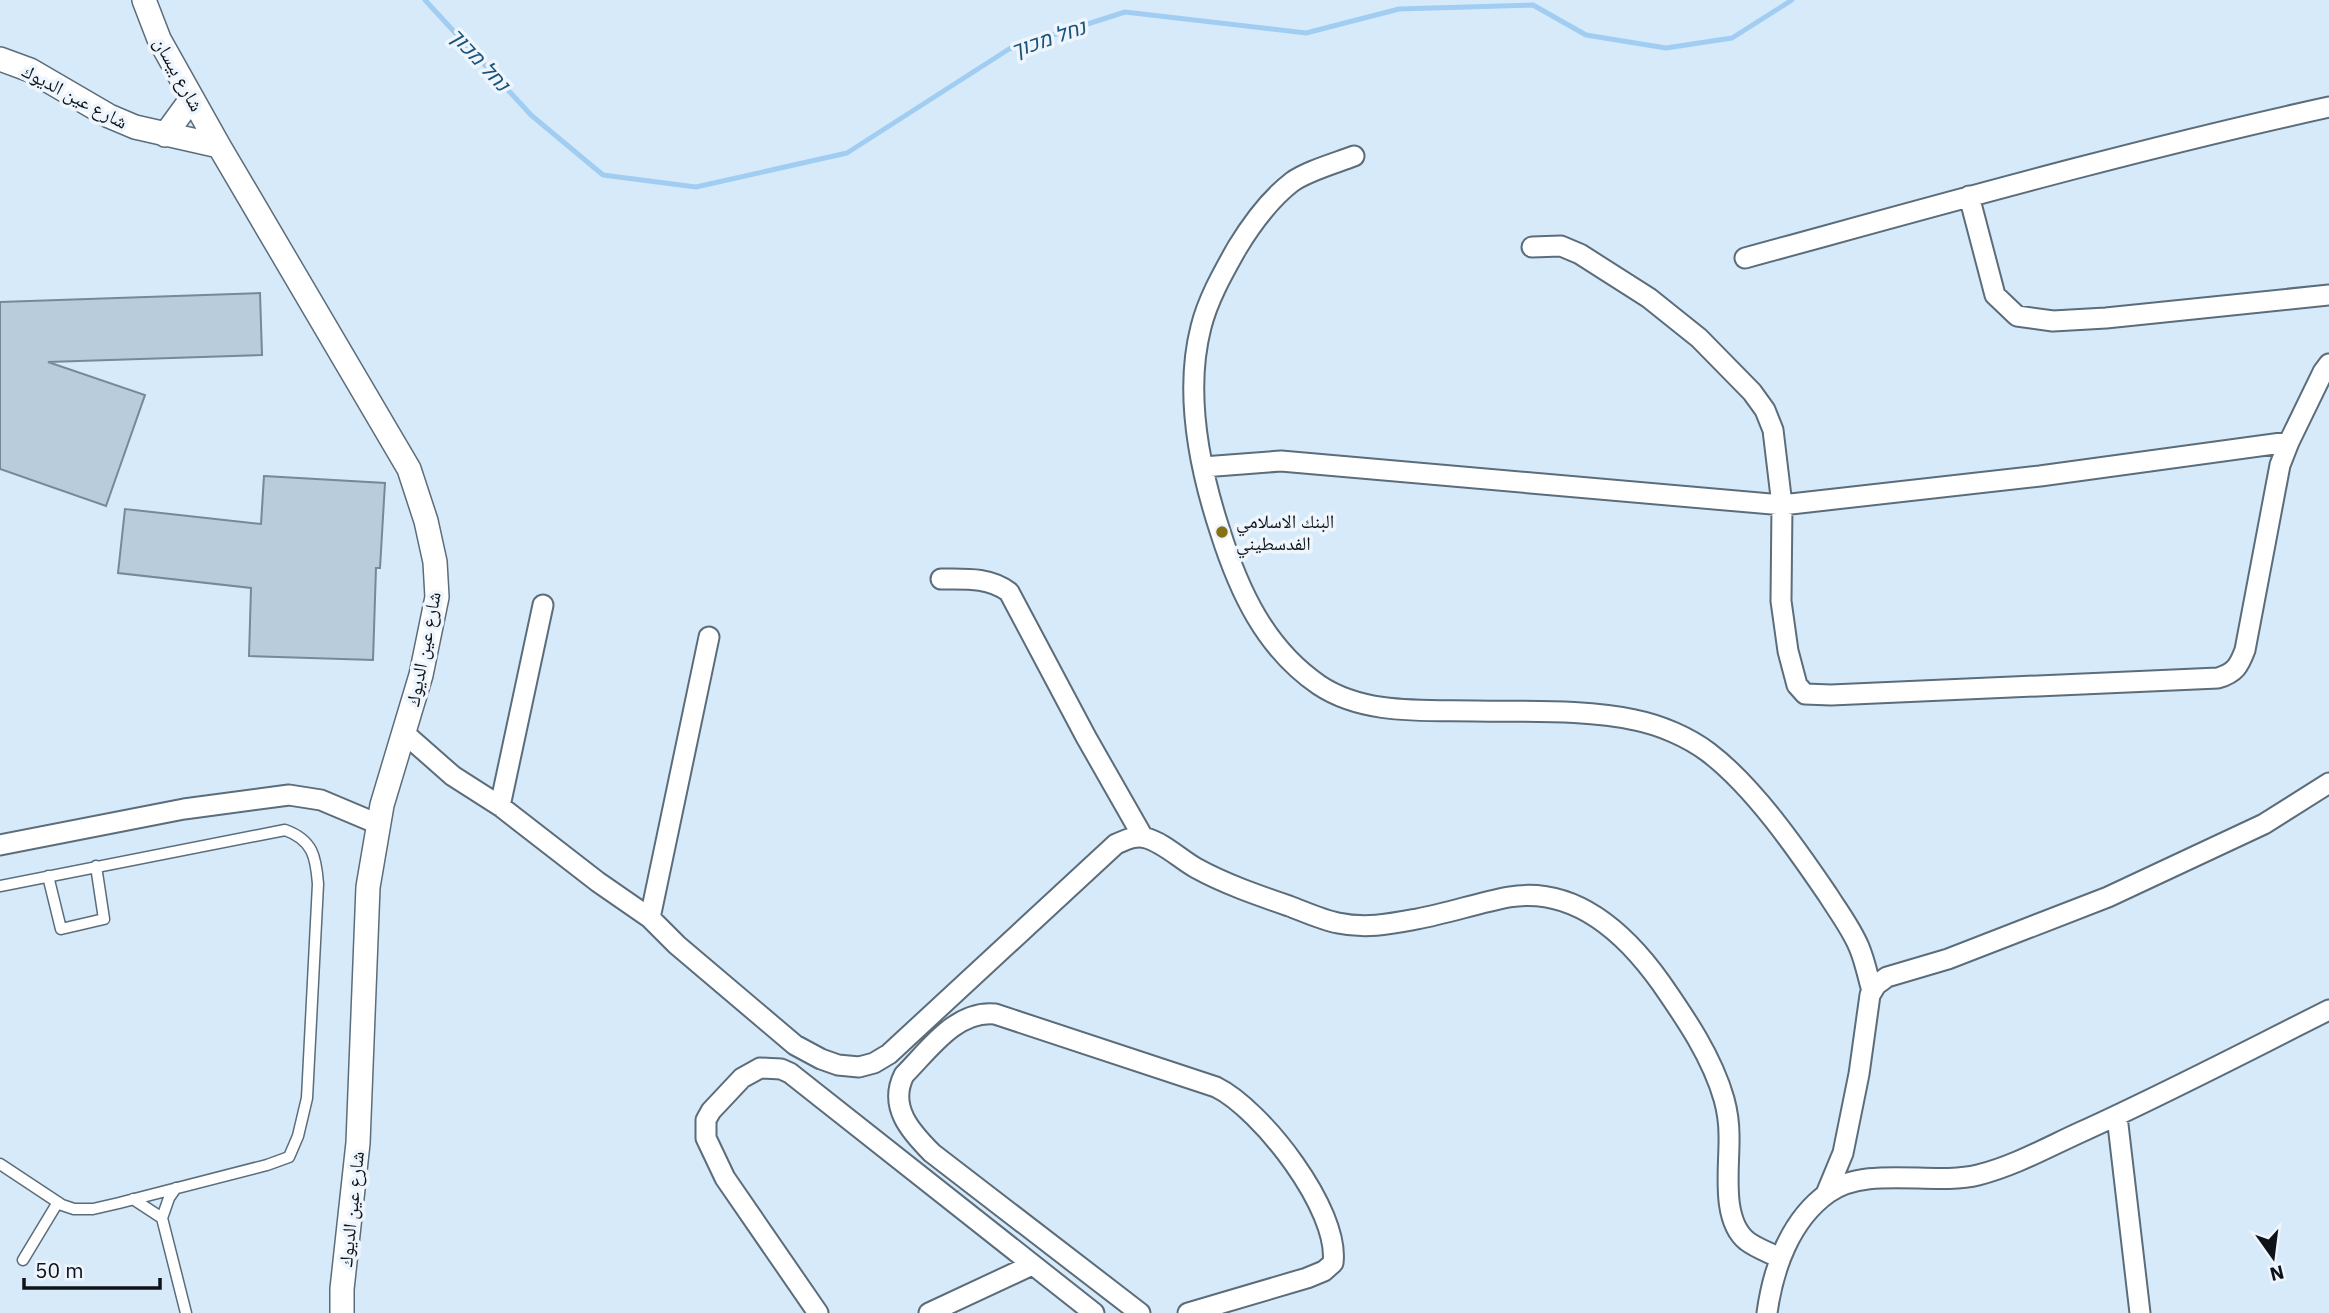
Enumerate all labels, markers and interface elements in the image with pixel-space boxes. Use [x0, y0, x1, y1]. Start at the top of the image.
water label: נחל מכוך [1007, 12, 1090, 64]
water label: נחל מכוך [443, 21, 518, 98]
street label: شارع بيسان [149, 33, 209, 115]
street label: شارع عين الديوك [18, 58, 132, 134]
place label: البنك الاسلامي الفدسطيني [1236, 509, 1334, 559]
marker: البنك الاسلامي الفدسطيني [1214, 524, 1230, 540]
street label: شارع عين الديوك [400, 590, 446, 708]
street label: شارع عين الديوك [333, 1150, 369, 1268]
north arrow [2238, 1222, 2308, 1292]
scale bar [24, 1246, 161, 1290]
text: 50 m [35, 1256, 84, 1284]
text: N [2268, 1260, 2287, 1287]

